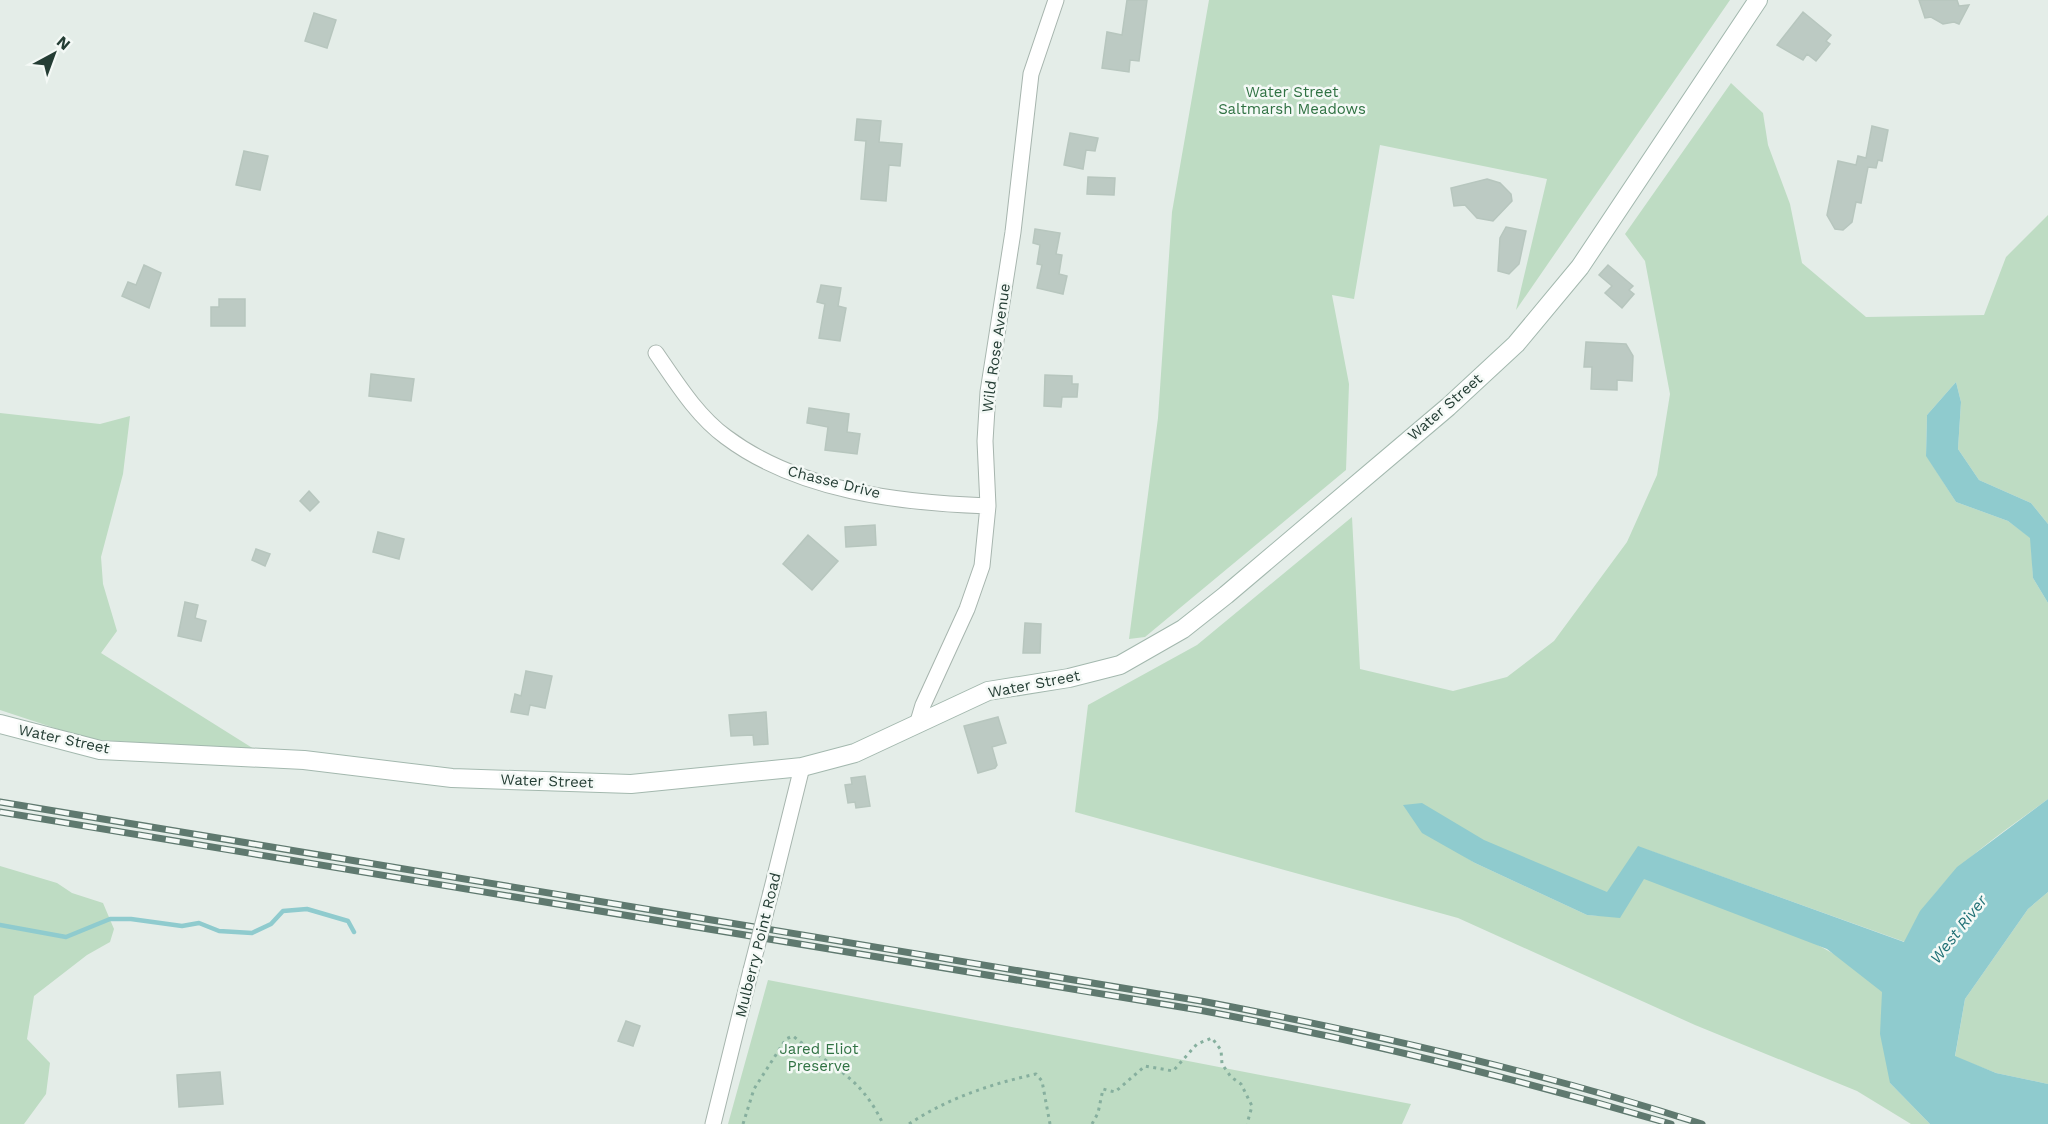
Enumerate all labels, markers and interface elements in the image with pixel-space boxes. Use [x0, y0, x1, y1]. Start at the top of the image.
north arrow [24, 24, 84, 84]
text: N [53, 32, 74, 54]
park label: Water Street Saltmarsh Meadows [1218, 83, 1366, 118]
street label: Wild Rose Avenue [978, 282, 1014, 414]
street label: Water Street [1404, 369, 1487, 444]
street label: Chasse Drive [786, 462, 882, 502]
street label: Water Street [987, 666, 1082, 702]
street label: Water Street [17, 721, 112, 758]
street label: Water Street [500, 770, 594, 792]
street label: Mulberry Point Road [731, 871, 785, 1019]
water label: West River [1926, 891, 1991, 967]
park label: Jared Eliot Preserve [779, 1040, 859, 1075]

